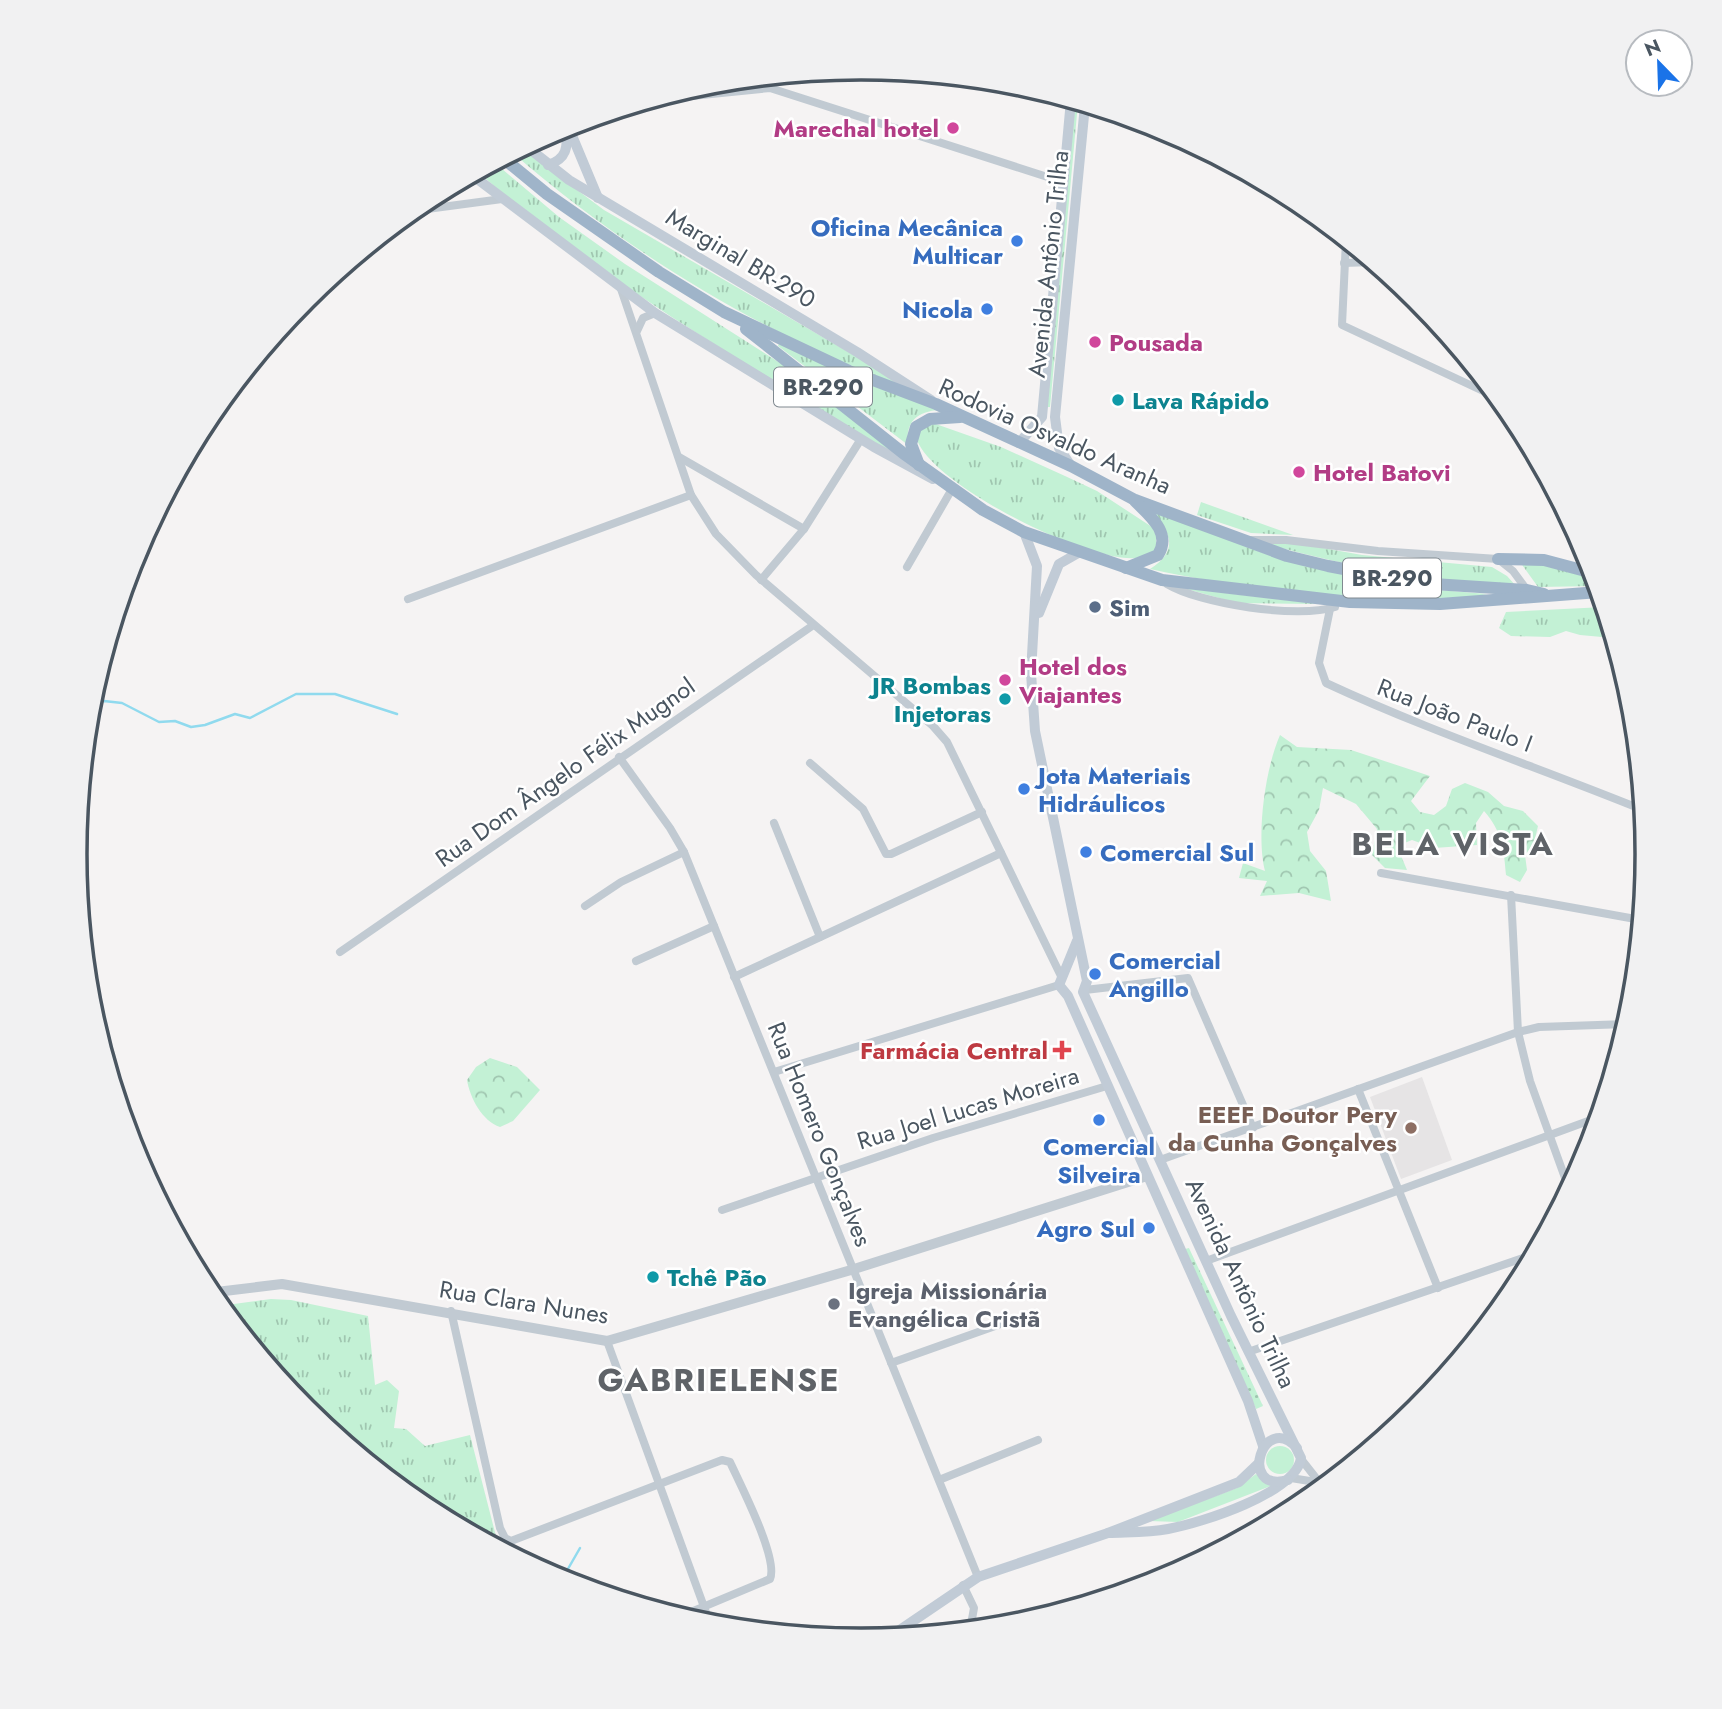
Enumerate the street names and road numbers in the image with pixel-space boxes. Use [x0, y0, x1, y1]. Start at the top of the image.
street label: Avenida Antônio Trilha [1019, 149, 1077, 379]
street label: Marginal BR-290 [659, 199, 823, 317]
road number: BR-290 [774, 368, 872, 406]
street label: Rodovia Osvaldo Aranha [933, 369, 1177, 503]
road number: BR-290 [1343, 558, 1441, 598]
street label: Rua Dom Ângelo Félix Mugnol [428, 669, 702, 875]
street label: Rua João Paulo I [1372, 669, 1538, 761]
street label: Rua Homero Gonçalves [759, 1016, 881, 1252]
street label: Rua Joel Lucas Moreira [853, 1058, 1083, 1158]
street label: Avenida Antônio Trilha [1177, 1172, 1305, 1394]
street label: Rua Clara Nunes [437, 1271, 611, 1333]

